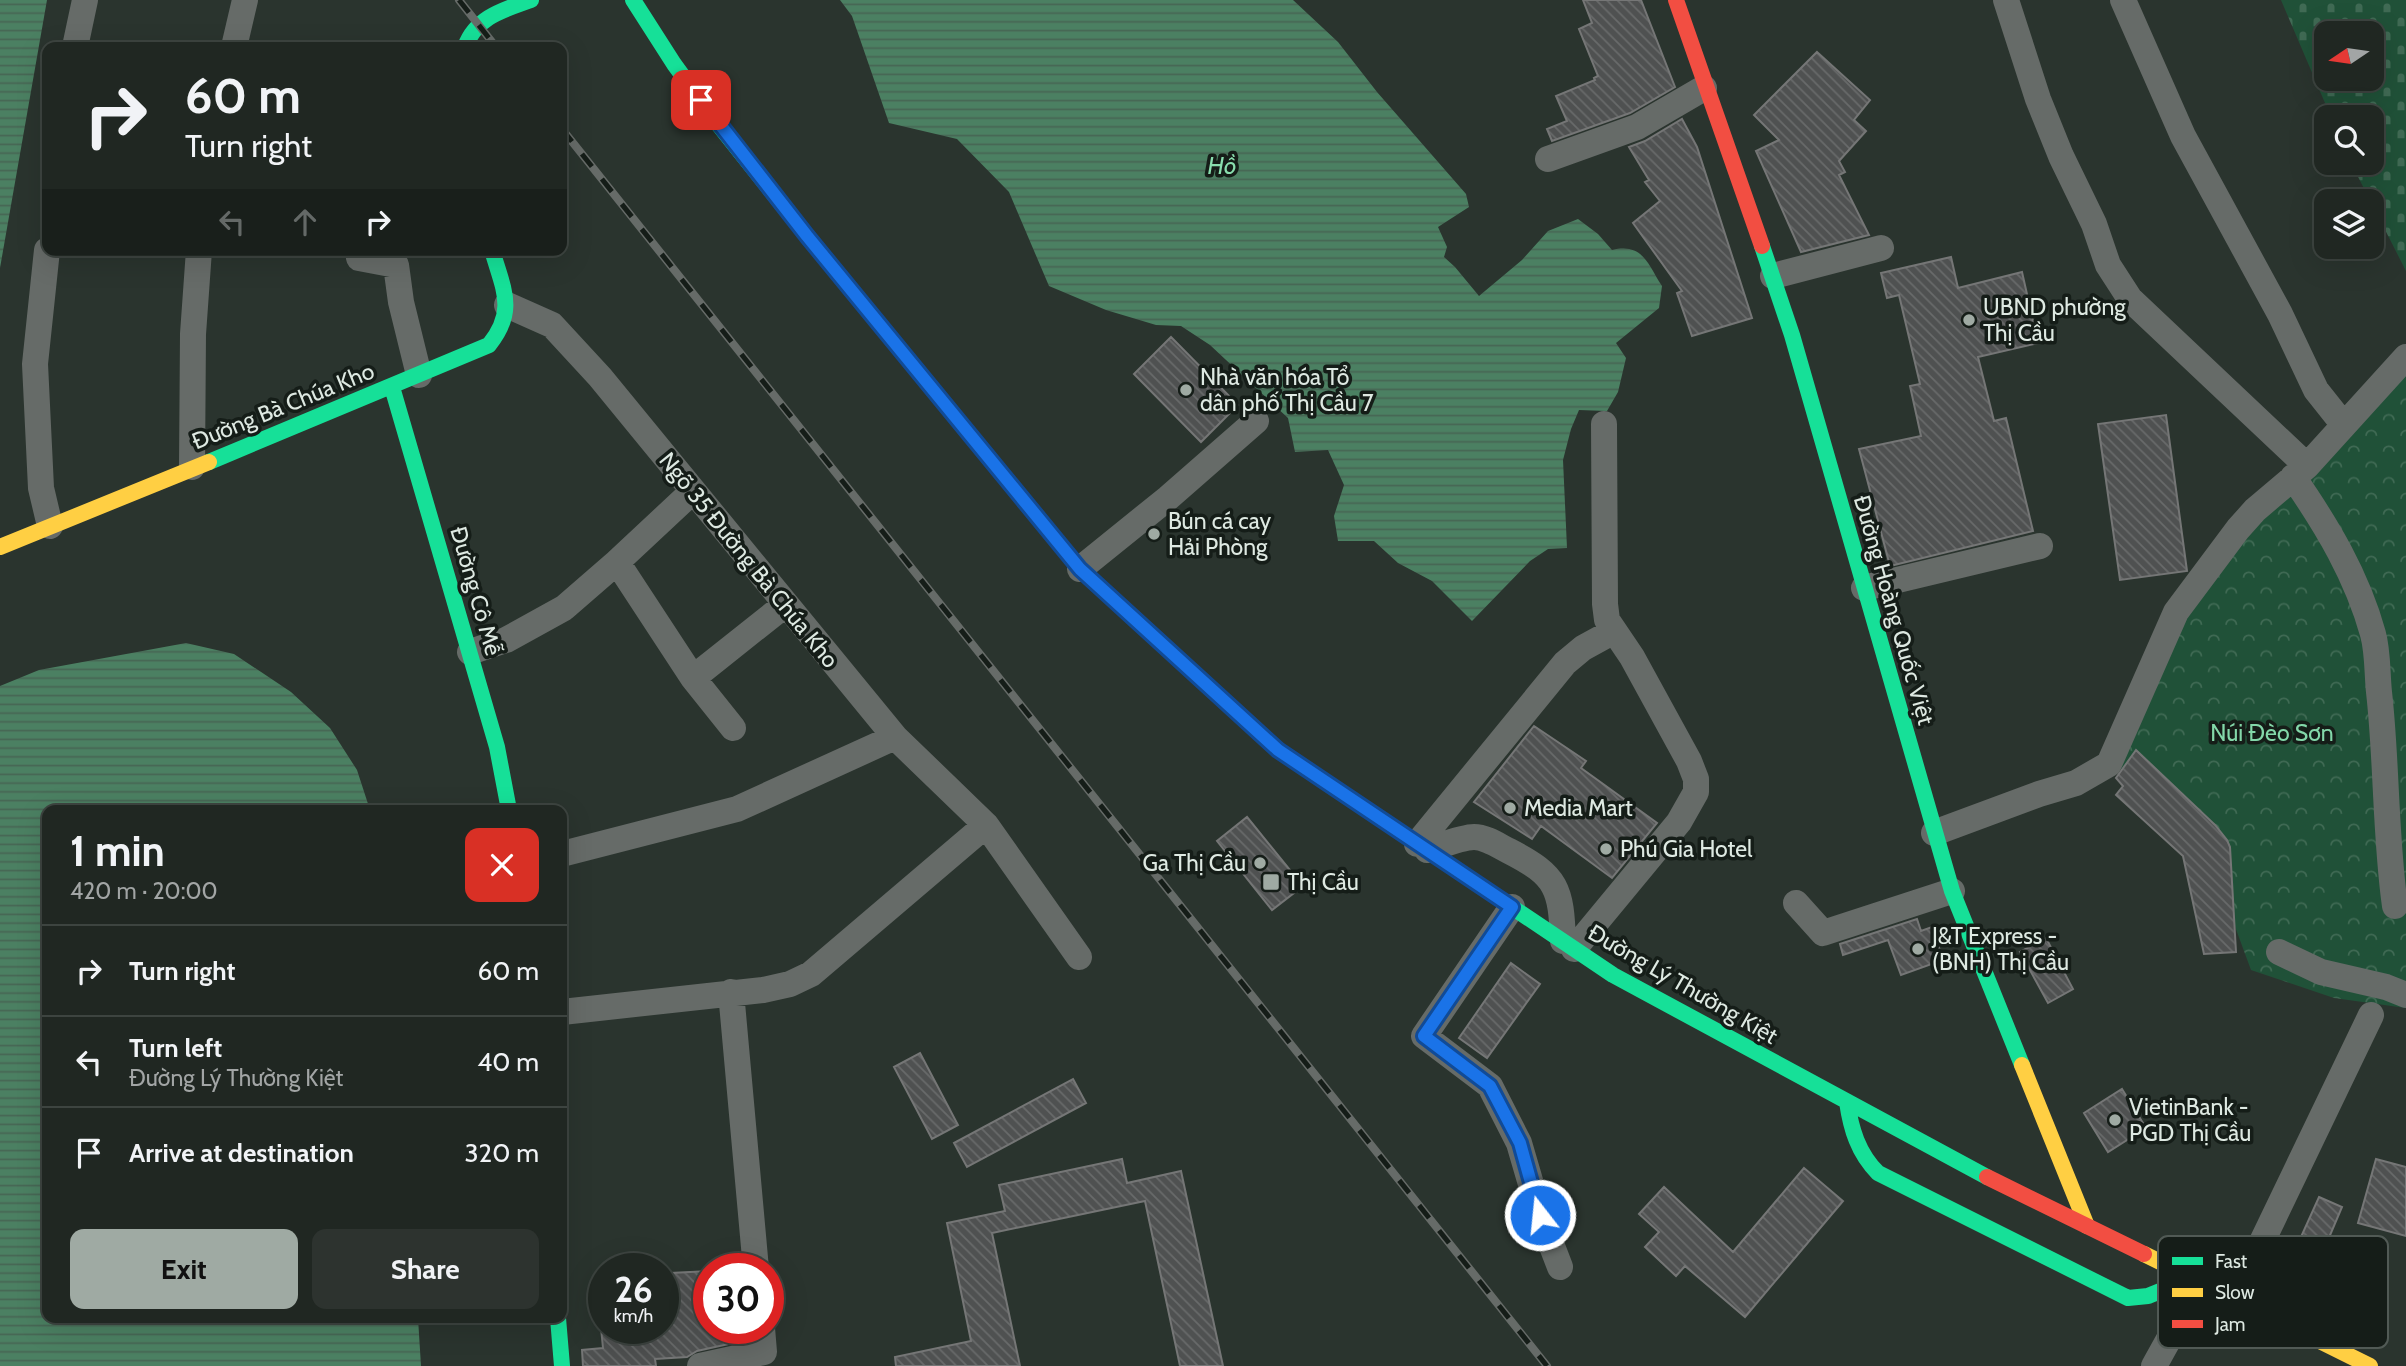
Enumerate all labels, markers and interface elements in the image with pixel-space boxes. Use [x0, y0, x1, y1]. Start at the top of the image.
north arrow [2314, 21, 2384, 91]
map controls [2314, 21, 2384, 259]
text: 60 m [185, 66, 301, 125]
icon: right [70, 70, 161, 161]
pin [671, 70, 731, 130]
icon: arrive [682, 81, 720, 119]
button: search [2314, 105, 2384, 175]
text: Turn right [185, 126, 312, 165]
water label: Hồ [1208, 151, 1236, 180]
button: layers [2314, 189, 2384, 259]
icon: left [213, 203, 251, 241]
icon: ahead [286, 203, 324, 241]
icon: right [359, 203, 397, 241]
place label: UBND phường Thị Cầu [1983, 293, 2126, 347]
marker: UBND phường Thị Cầu [1961, 312, 1977, 328]
street label: Đường Bà Chúa Kho [188, 357, 378, 455]
place label: Nhà văn hóa Tổ dân phố Thị Cầu 7 [1200, 363, 1374, 417]
marker: Nhà văn hóa Tổ dân phố Thị Cầu 7 [1178, 382, 1194, 398]
street label: Ngõ 35 Đường Bà Chúa Kho [653, 447, 845, 673]
street label: Đường Hoàng Quốc Việt [1848, 492, 1940, 728]
place label: Bún cá cay Hải Phòng [1168, 507, 1271, 561]
street label: Đường Cô Mễ [444, 523, 508, 659]
marker: Bún cá cay Hải Phòng [1146, 526, 1162, 542]
park label: Núi Đèo Sơn [2210, 719, 2334, 747]
place label: Media Mart [1524, 794, 1633, 822]
marker: Media Mart [1502, 800, 1518, 816]
text: 1 min [70, 825, 165, 877]
button: close [465, 828, 539, 902]
place label: Phú Gia Hotel [1620, 835, 1753, 863]
marker: Phú Gia Hotel [1598, 841, 1614, 857]
place label: Ga Thị Cầu [1142, 849, 1246, 877]
marker: Ga Thị Cầu [1252, 855, 1268, 871]
place label: Thị Cầu [1287, 868, 1359, 896]
marker: Thị Cầu [1261, 872, 1281, 892]
text: 420 m · 20:00 [70, 877, 218, 905]
street label: Đường Lý Thường Kiệt [1583, 918, 1783, 1050]
place label: J&T Express - (BNH) Thị Cầu [1931, 922, 2069, 976]
marker: J&T Express - (BNH) Thị Cầu [1910, 941, 1926, 957]
icon: right [70, 952, 108, 990]
text: Turn right [129, 955, 235, 987]
text: 60 m [477, 955, 539, 987]
text: Turn left [129, 1032, 222, 1064]
icon: left [70, 1043, 108, 1081]
text: 40 m [477, 1046, 539, 1078]
text: Đường Lý Thường Kiệt [129, 1064, 343, 1092]
place label: VietinBank - PGD Thị Cầu [2129, 1093, 2251, 1147]
marker: VietinBank - PGD Thị Cầu [2107, 1112, 2123, 1128]
icon: arrive [70, 1134, 108, 1172]
text: Arrive at destination [129, 1137, 354, 1169]
text: 320 m [465, 1137, 539, 1169]
position arrow [1503, 1178, 1577, 1252]
button: Exit [70, 1229, 298, 1309]
button: Share [312, 1229, 539, 1309]
legend [2158, 1236, 2388, 1348]
text: Fast [2215, 1250, 2248, 1273]
speed limit sign: 30 [693, 1253, 784, 1344]
text: 26 [614, 1268, 653, 1311]
text: Slow [2215, 1281, 2255, 1304]
text: km/h [614, 1305, 653, 1327]
text: Jam [2214, 1313, 2245, 1336]

